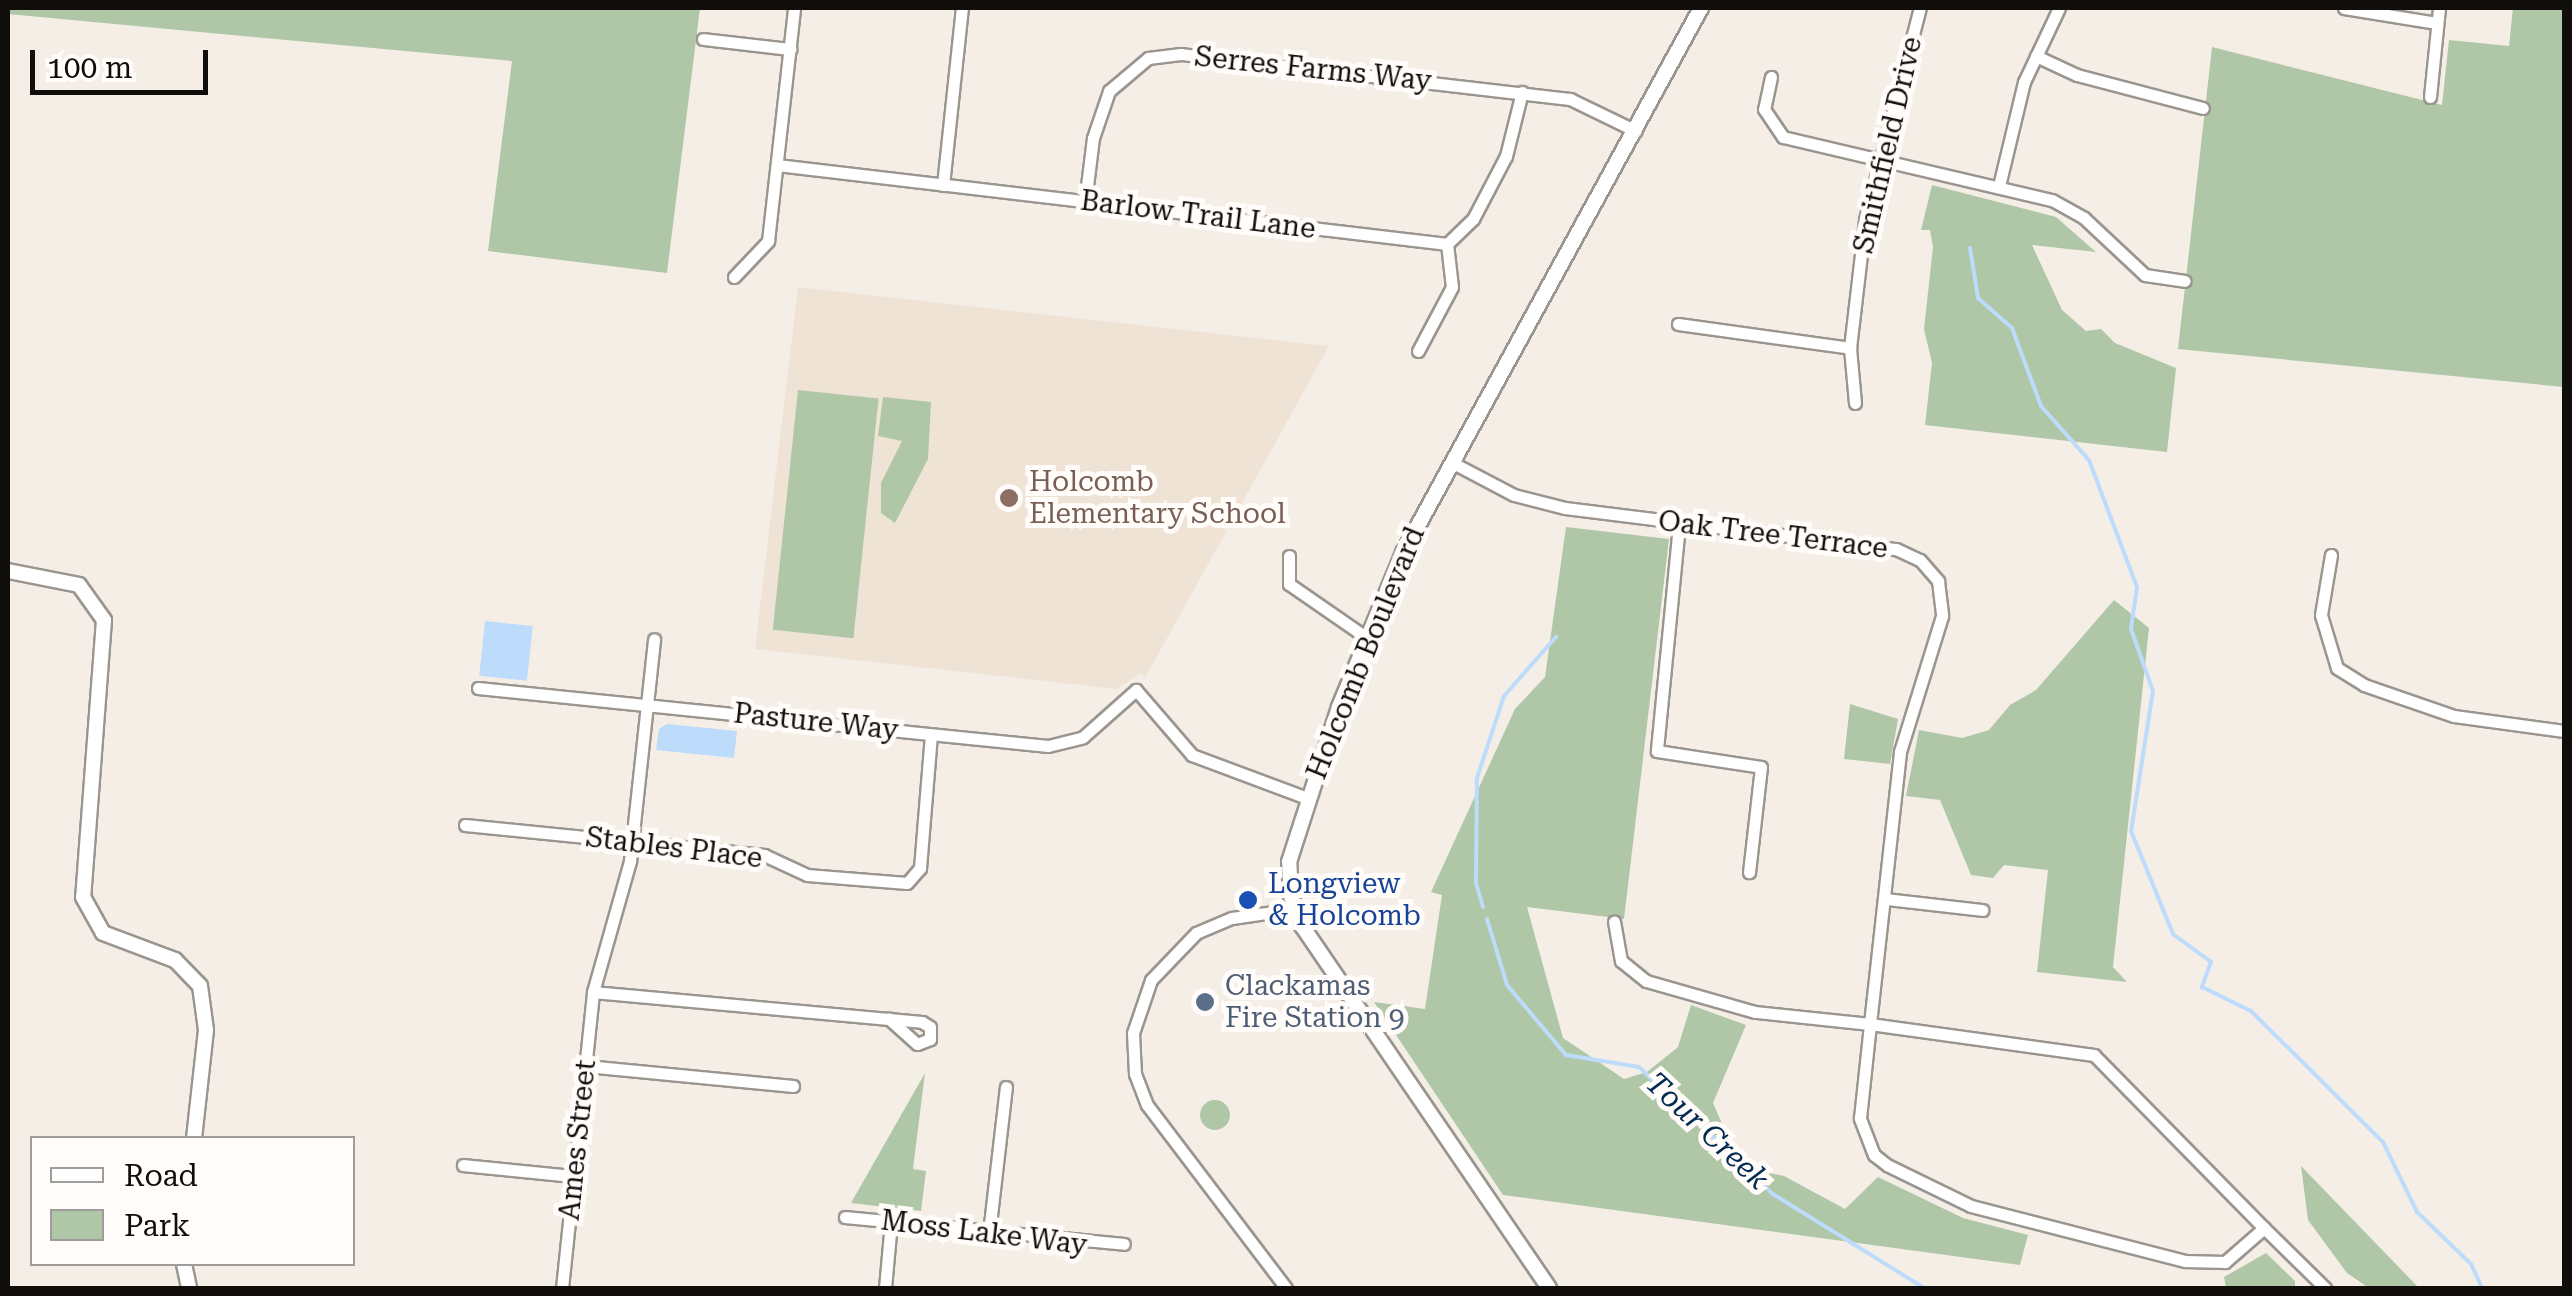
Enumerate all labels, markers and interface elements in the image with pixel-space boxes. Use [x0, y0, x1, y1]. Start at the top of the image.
scale bar [35, 30, 212, 92]
street label: Smithfield Drive [1847, 33, 1929, 257]
street label: Serres Farms Way [1193, 40, 1433, 98]
text: 100 m [47, 50, 132, 85]
street label: Barlow Trail Lane [1079, 184, 1317, 246]
place label: Holcomb Elementary School [1029, 465, 1286, 531]
marker: Holcomb Elementary School [998, 487, 1020, 509]
street label: Oak Tree Terrace [1656, 504, 1890, 566]
street label: Holcomb Boulevard [1300, 522, 1432, 784]
street label: Pasture Way [732, 697, 900, 747]
street label: Stables Place [584, 821, 764, 875]
place label: Longview & Holcomb [1268, 867, 1421, 933]
marker: Longview & Holcomb [1237, 889, 1259, 911]
place label: Clackamas Fire Station 9 [1225, 969, 1404, 1035]
marker: Clackamas Fire Station 9 [1194, 991, 1216, 1013]
street label: Ames Street [553, 1058, 603, 1222]
water label: Tour Creek [1638, 1065, 1776, 1197]
legend [30, 1136, 355, 1266]
text: Road [124, 1158, 198, 1193]
street label: Moss Lake Way [879, 1204, 1089, 1262]
text: Park [124, 1208, 190, 1243]

